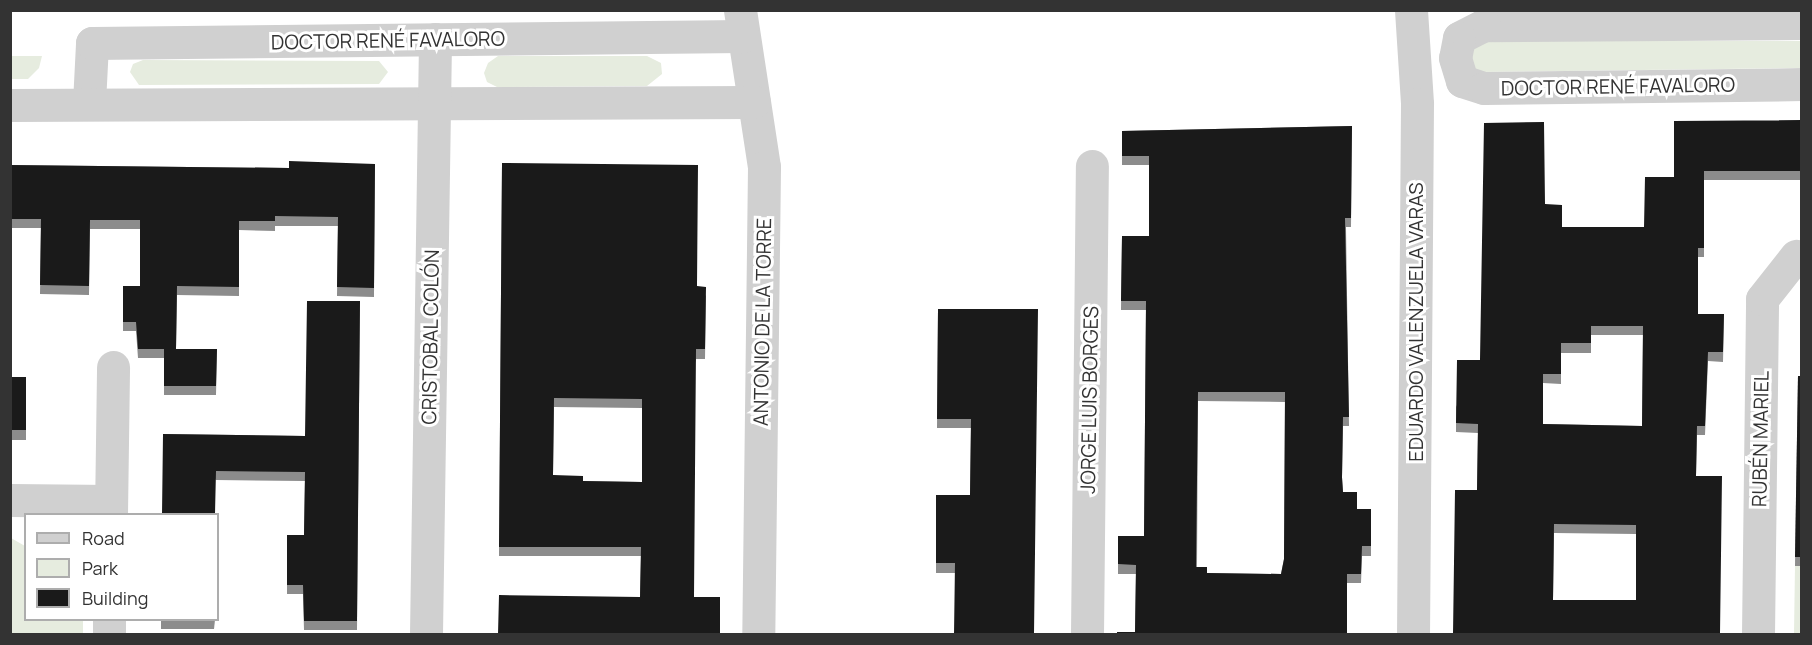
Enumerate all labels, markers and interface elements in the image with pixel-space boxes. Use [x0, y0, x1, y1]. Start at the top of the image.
street label: DOCTOR RENÉ FAVALORO [271, 26, 505, 54]
street label: DOCTOR RENÉ FAVALORO [1501, 72, 1735, 100]
street label: EDUARDO VALENZUELA VARAS [1403, 182, 1427, 462]
street label: ANTONIO DE LA TORRE [748, 218, 776, 426]
street label: CRISTOBAL COLÓN [416, 249, 444, 425]
street label: JORGE LUIS BORGES [1075, 306, 1103, 494]
street label: RUBÉN MARIEL [1747, 371, 1773, 507]
legend [24, 513, 219, 621]
text: Road [82, 526, 125, 550]
text: Park [82, 556, 118, 580]
text: Building [82, 586, 148, 610]

